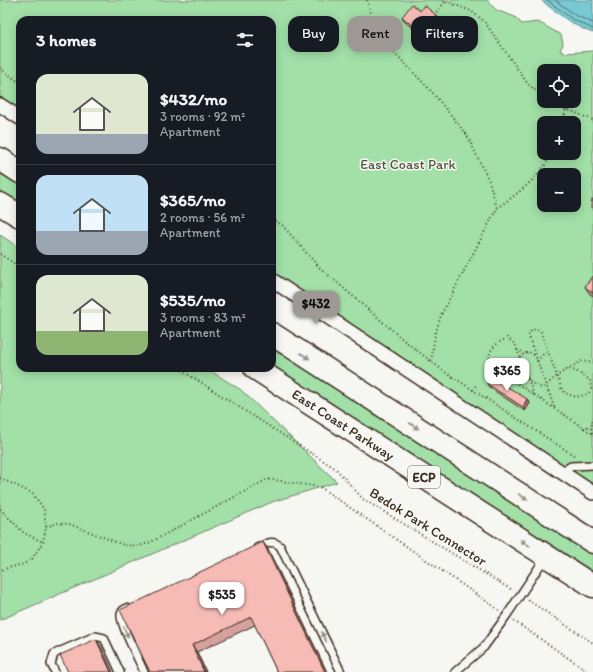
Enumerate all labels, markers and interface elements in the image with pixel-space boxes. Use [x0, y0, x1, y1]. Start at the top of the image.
chip: Buy [288, 16, 339, 52]
chip: Rent [347, 16, 403, 52]
chip: Filters [411, 16, 478, 52]
icon: filters [234, 29, 256, 51]
text: 3 homes [36, 30, 96, 50]
map controls [537, 64, 581, 212]
button: locate [537, 64, 581, 108]
text: $432/mo [160, 89, 227, 109]
icon: home [68, 90, 116, 138]
text: 3 rooms · 92 m² [160, 109, 245, 124]
button: + [537, 116, 581, 160]
text: Apartment [160, 124, 221, 139]
park label: East Coast Park [360, 156, 457, 173]
button: − [537, 168, 581, 212]
text: $365/mo [160, 190, 226, 210]
icon: home [68, 191, 116, 239]
text: 2 rooms · 56 m² [160, 210, 245, 225]
text: Apartment [160, 225, 221, 240]
text: $535/mo [160, 290, 226, 310]
icon: home [68, 291, 116, 339]
pin: $432 [292, 291, 340, 325]
text: $432 [302, 296, 330, 311]
text: 3 rooms · 83 m² [160, 310, 246, 325]
text: Apartment [160, 325, 221, 340]
one-way arrow [299, 352, 311, 359]
pin: $365 [483, 358, 531, 392]
text: $365 [493, 363, 521, 378]
street label: East Coast Parkway [289, 386, 398, 465]
one-way arrow [409, 422, 419, 430]
road number: ECP [408, 466, 440, 488]
street label: Bedok Park Connector [366, 484, 490, 570]
one-way arrow [517, 493, 529, 500]
one-way arrow [519, 539, 531, 546]
pin: $535 [198, 582, 246, 616]
text: $535 [208, 587, 236, 602]
one-way arrow [123, 627, 129, 638]
one-way arrow [321, 631, 327, 643]

